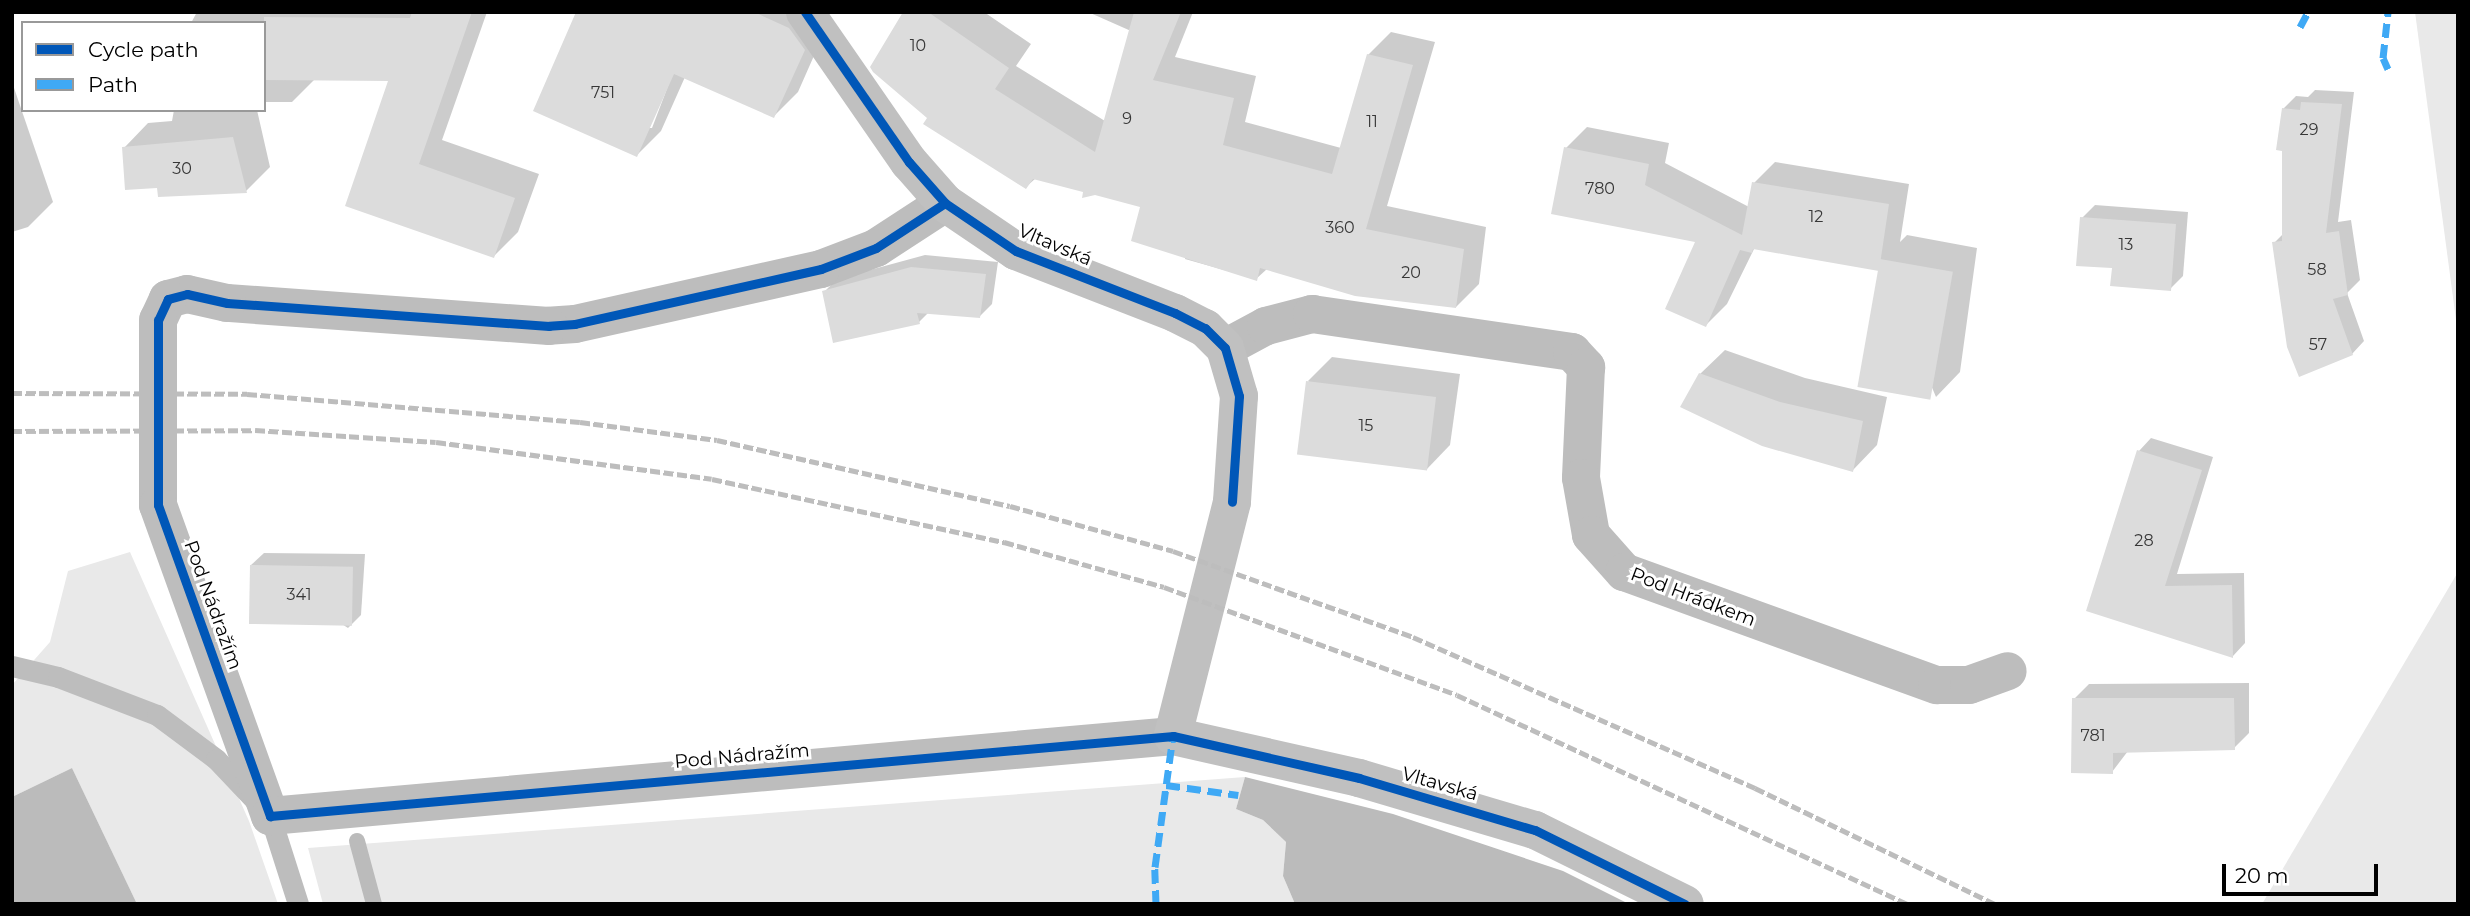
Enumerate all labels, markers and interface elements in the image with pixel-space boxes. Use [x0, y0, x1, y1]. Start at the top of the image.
legend [21, 21, 266, 112]
house number: 10 [910, 36, 926, 56]
text: Cycle path [88, 37, 199, 62]
text: Path [88, 72, 138, 97]
house number: 751 [591, 83, 615, 103]
house number: 9 [1122, 109, 1132, 129]
house number: 11 [1366, 112, 1378, 132]
house number: 29 [2300, 120, 2318, 140]
house number: 30 [172, 159, 192, 179]
house number: 780 [1585, 179, 1615, 199]
house number: 12 [1809, 207, 1823, 227]
house number: 360 [1325, 218, 1355, 238]
street label: Vltavská [1015, 219, 1095, 271]
house number: 13 [2119, 235, 2133, 255]
house number: 58 [2307, 260, 2327, 280]
house number: 20 [1401, 263, 1421, 283]
house number: 57 [2309, 335, 2327, 355]
house number: 15 [1359, 416, 1373, 436]
house number: 28 [2134, 531, 2154, 551]
street label: Pod Nádražím [179, 537, 247, 673]
street label: Pod Hrádkem [1627, 563, 1759, 631]
house number: 341 [287, 585, 311, 605]
house number: 781 [2080, 726, 2106, 746]
street label: Pod Nádražím [673, 739, 811, 773]
street label: Vltavská [1399, 762, 1481, 806]
scale bar [2225, 850, 2381, 894]
text: 20 m [2235, 863, 2289, 888]

